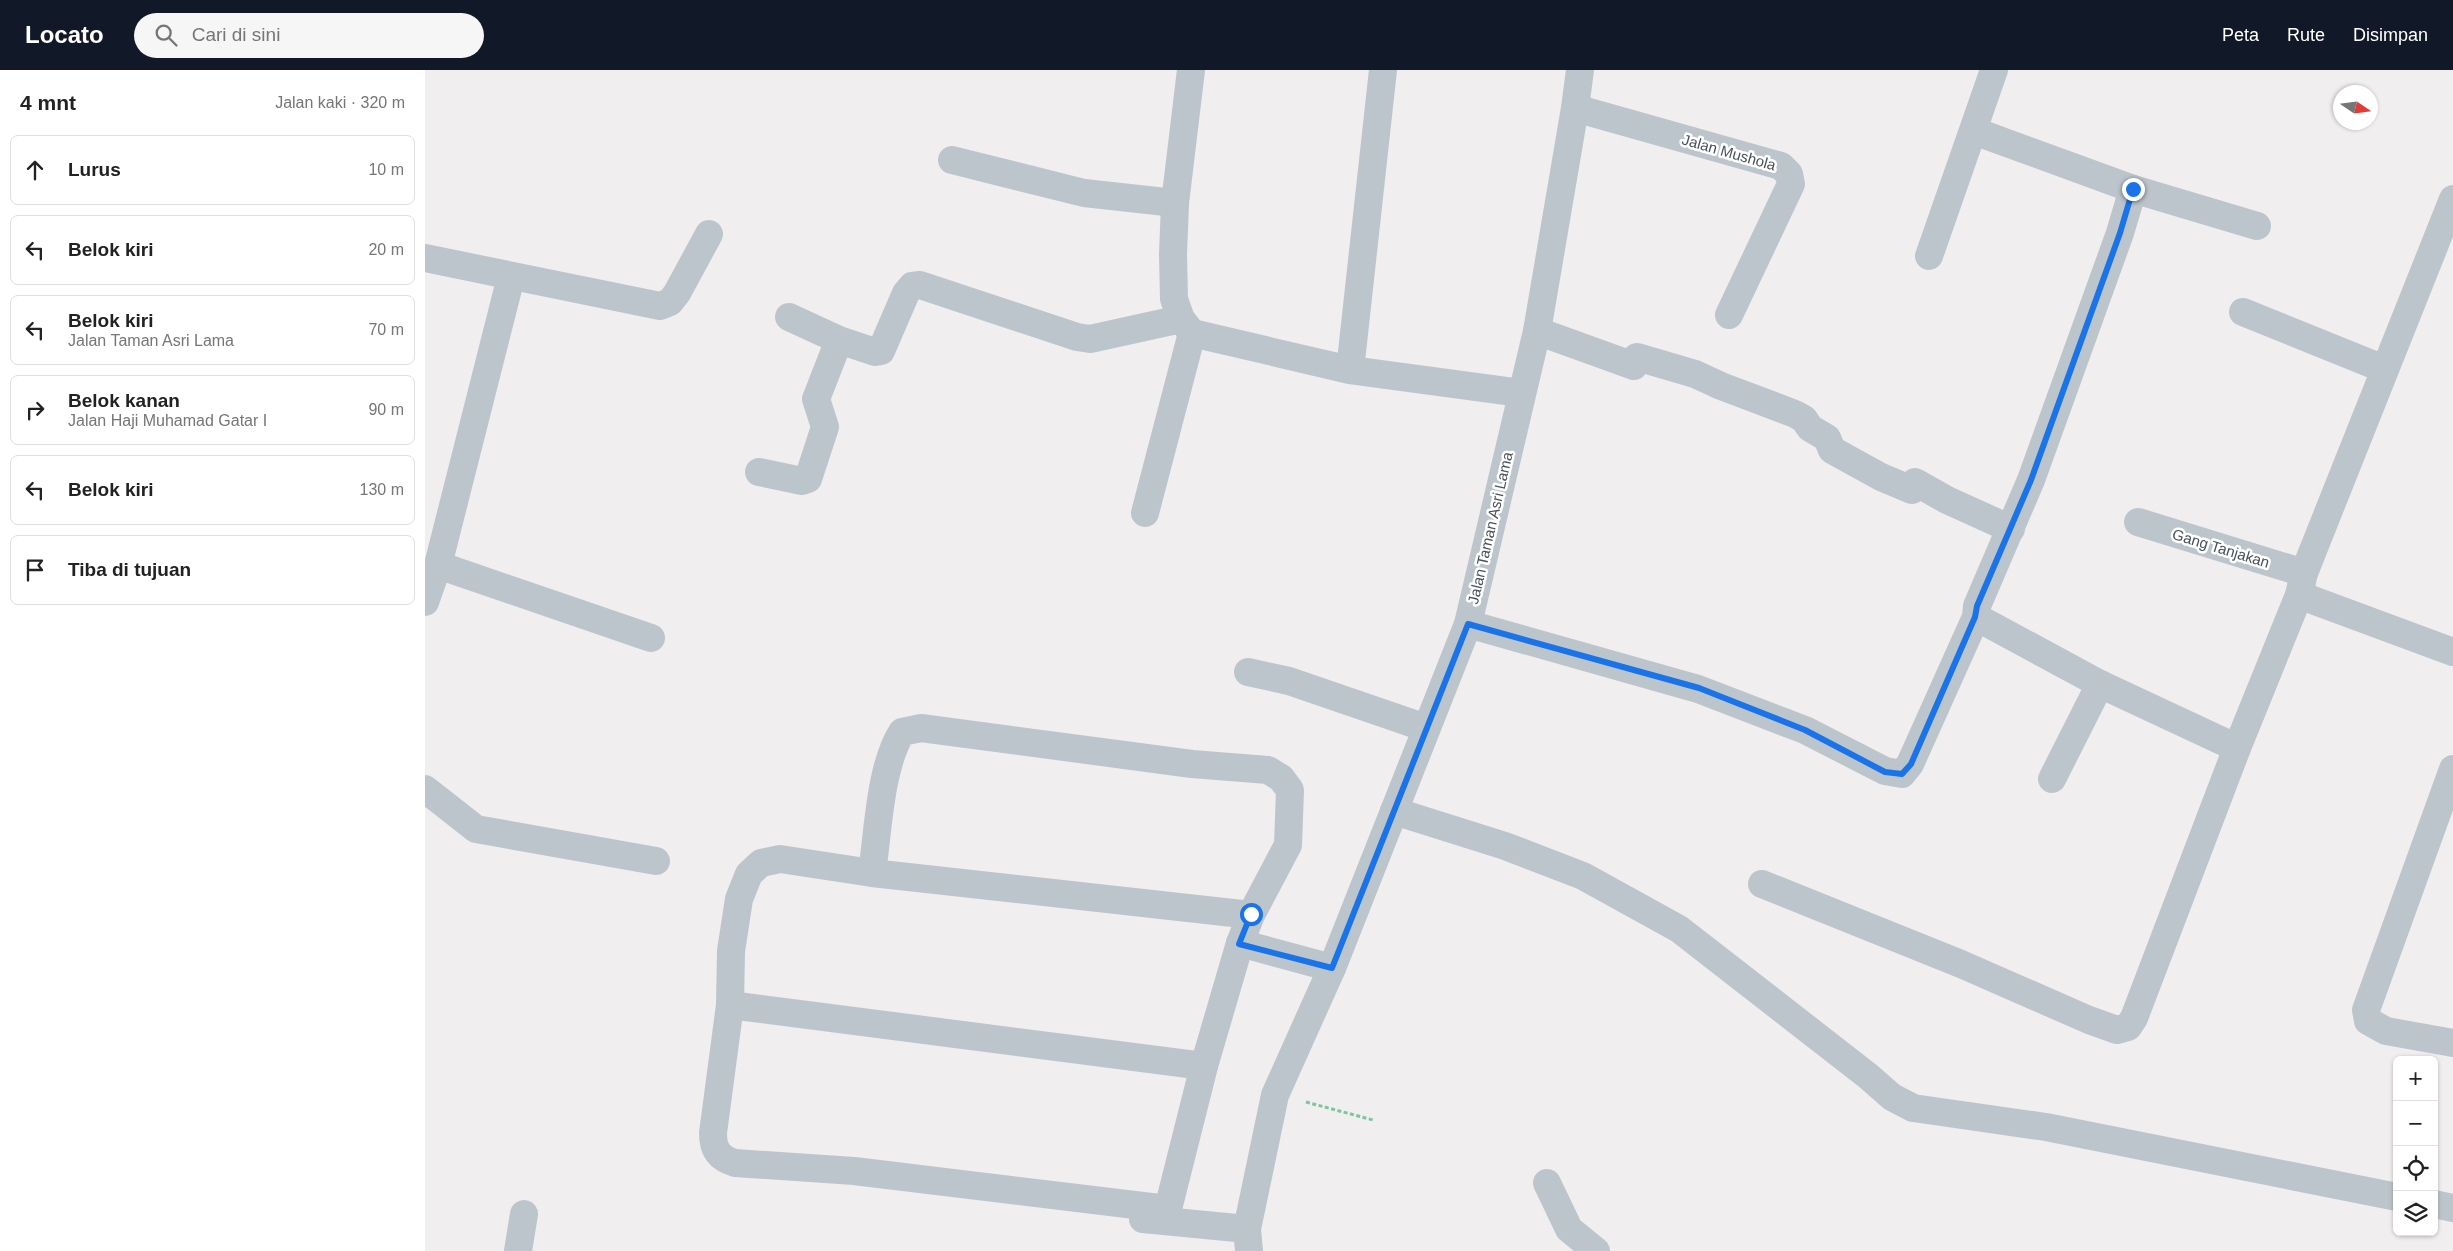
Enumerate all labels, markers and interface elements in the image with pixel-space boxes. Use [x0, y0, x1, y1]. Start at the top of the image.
search box [134, 13, 484, 58]
text: Locato [25, 21, 104, 48]
icon: search [152, 21, 180, 49]
text: Cari di sini [192, 24, 280, 45]
text: Peta [2222, 25, 2259, 45]
text: Rute [2287, 25, 2325, 45]
text: Disimpan [2353, 25, 2428, 45]
north arrow [2333, 85, 2378, 130]
text: 4 mnt [20, 91, 76, 114]
text: Jalan kaki · 320 m [275, 94, 405, 111]
street label: Jalan Mushola [1680, 130, 1778, 174]
icon: ahead [21, 156, 49, 184]
text: Lurus [68, 159, 121, 180]
text: 10 m [368, 161, 404, 178]
route end [2122, 178, 2145, 201]
icon: left [21, 236, 49, 264]
text: Belok kiri [68, 239, 154, 260]
text: 20 m [368, 241, 404, 258]
text: Belok kiri [68, 310, 154, 331]
icon: left [21, 316, 49, 344]
text: 70 m [368, 321, 404, 338]
text: Jalan Taman Asri Lama [68, 332, 234, 349]
text: Belok kanan [68, 390, 180, 411]
icon: right [21, 396, 49, 424]
text: 90 m [368, 401, 404, 418]
text: Jalan Haji Muhamad Gatar I [68, 412, 267, 429]
street label: Jalan Taman Asri Lama [1464, 450, 1516, 606]
icon: left [21, 476, 49, 504]
text: Belok kiri [68, 479, 154, 500]
text: 130 m [360, 481, 404, 498]
street label: Gang Tanjakan [2170, 525, 2272, 571]
icon: arrive [21, 556, 49, 584]
text: Tiba di tujuan [68, 559, 191, 580]
route start [1240, 903, 1263, 926]
map controls [2393, 1056, 2438, 1236]
button: + [2393, 1056, 2438, 1101]
button: − [2393, 1101, 2438, 1146]
button: locate [2393, 1146, 2438, 1191]
button: layers [2393, 1191, 2438, 1236]

